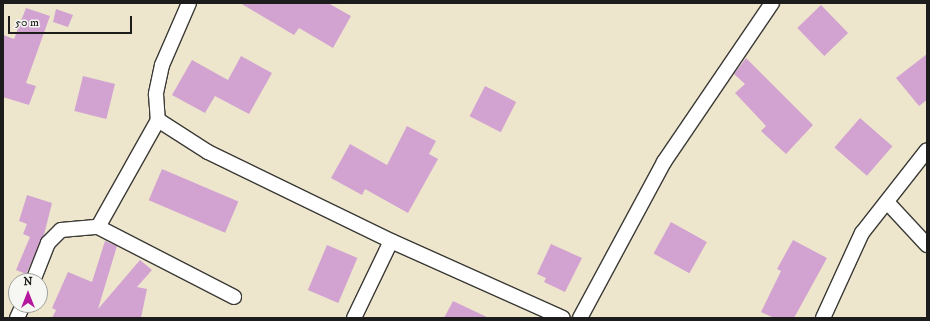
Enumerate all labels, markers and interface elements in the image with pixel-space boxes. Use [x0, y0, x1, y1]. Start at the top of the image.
scale bar [10, 8, 134, 34]
text: 50 m [15, 15, 39, 30]
north arrow [8, 273, 48, 313]
text: N [23, 275, 33, 289]

